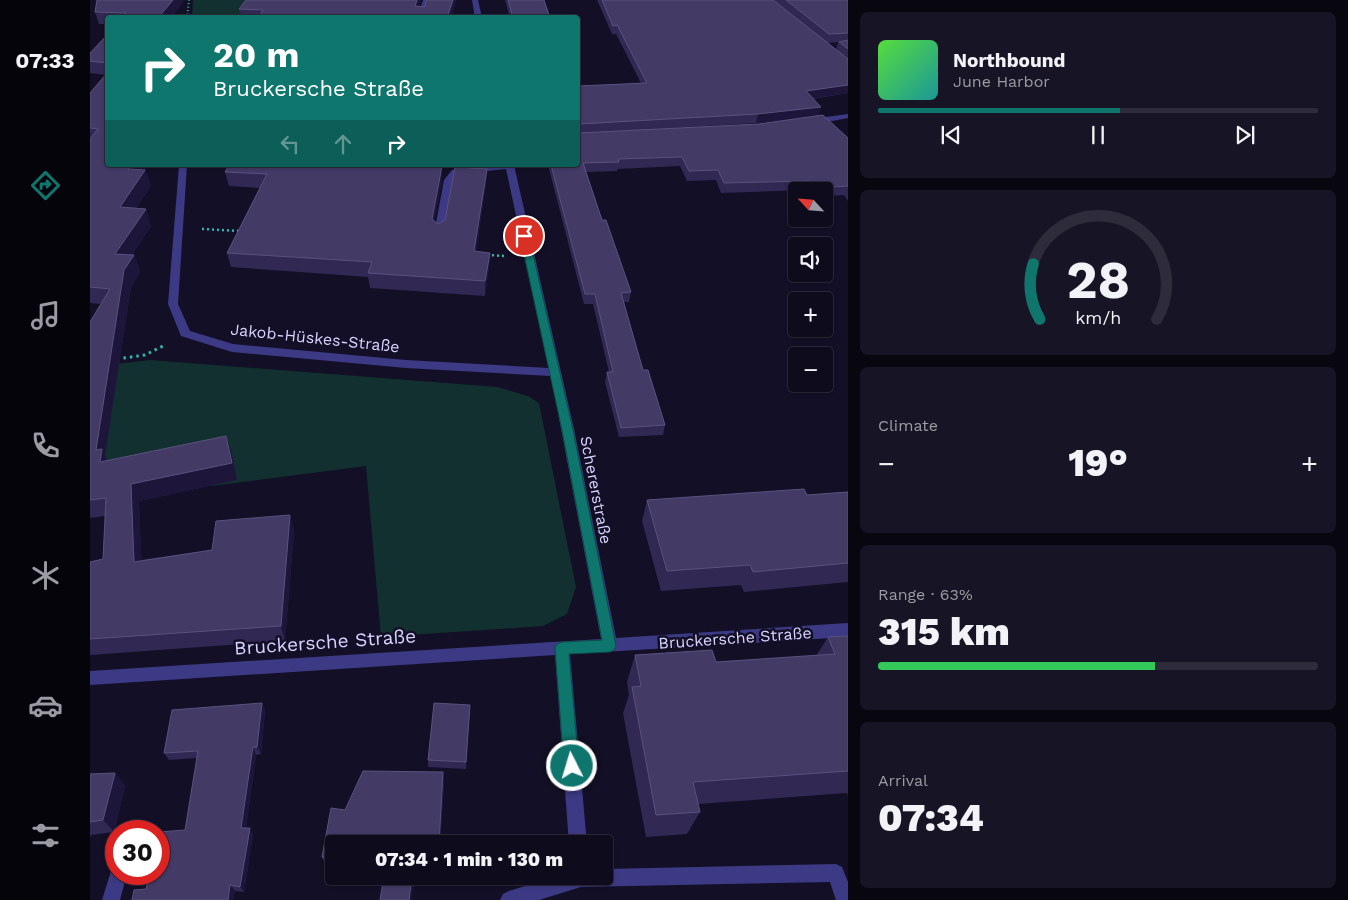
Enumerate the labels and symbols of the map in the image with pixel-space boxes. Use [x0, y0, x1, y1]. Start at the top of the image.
north arrow [788, 182, 832, 228]
pin [503, 215, 545, 257]
street label: Jakob-Hüskes-Straße [229, 320, 401, 356]
street label: Schererstraße [576, 434, 616, 546]
street label: Bruckersche Straße [658, 623, 812, 653]
street label: Bruckersche Straße [233, 624, 417, 660]
position arrow [545, 739, 597, 791]
speed limit sign: 30 [105, 820, 170, 885]

